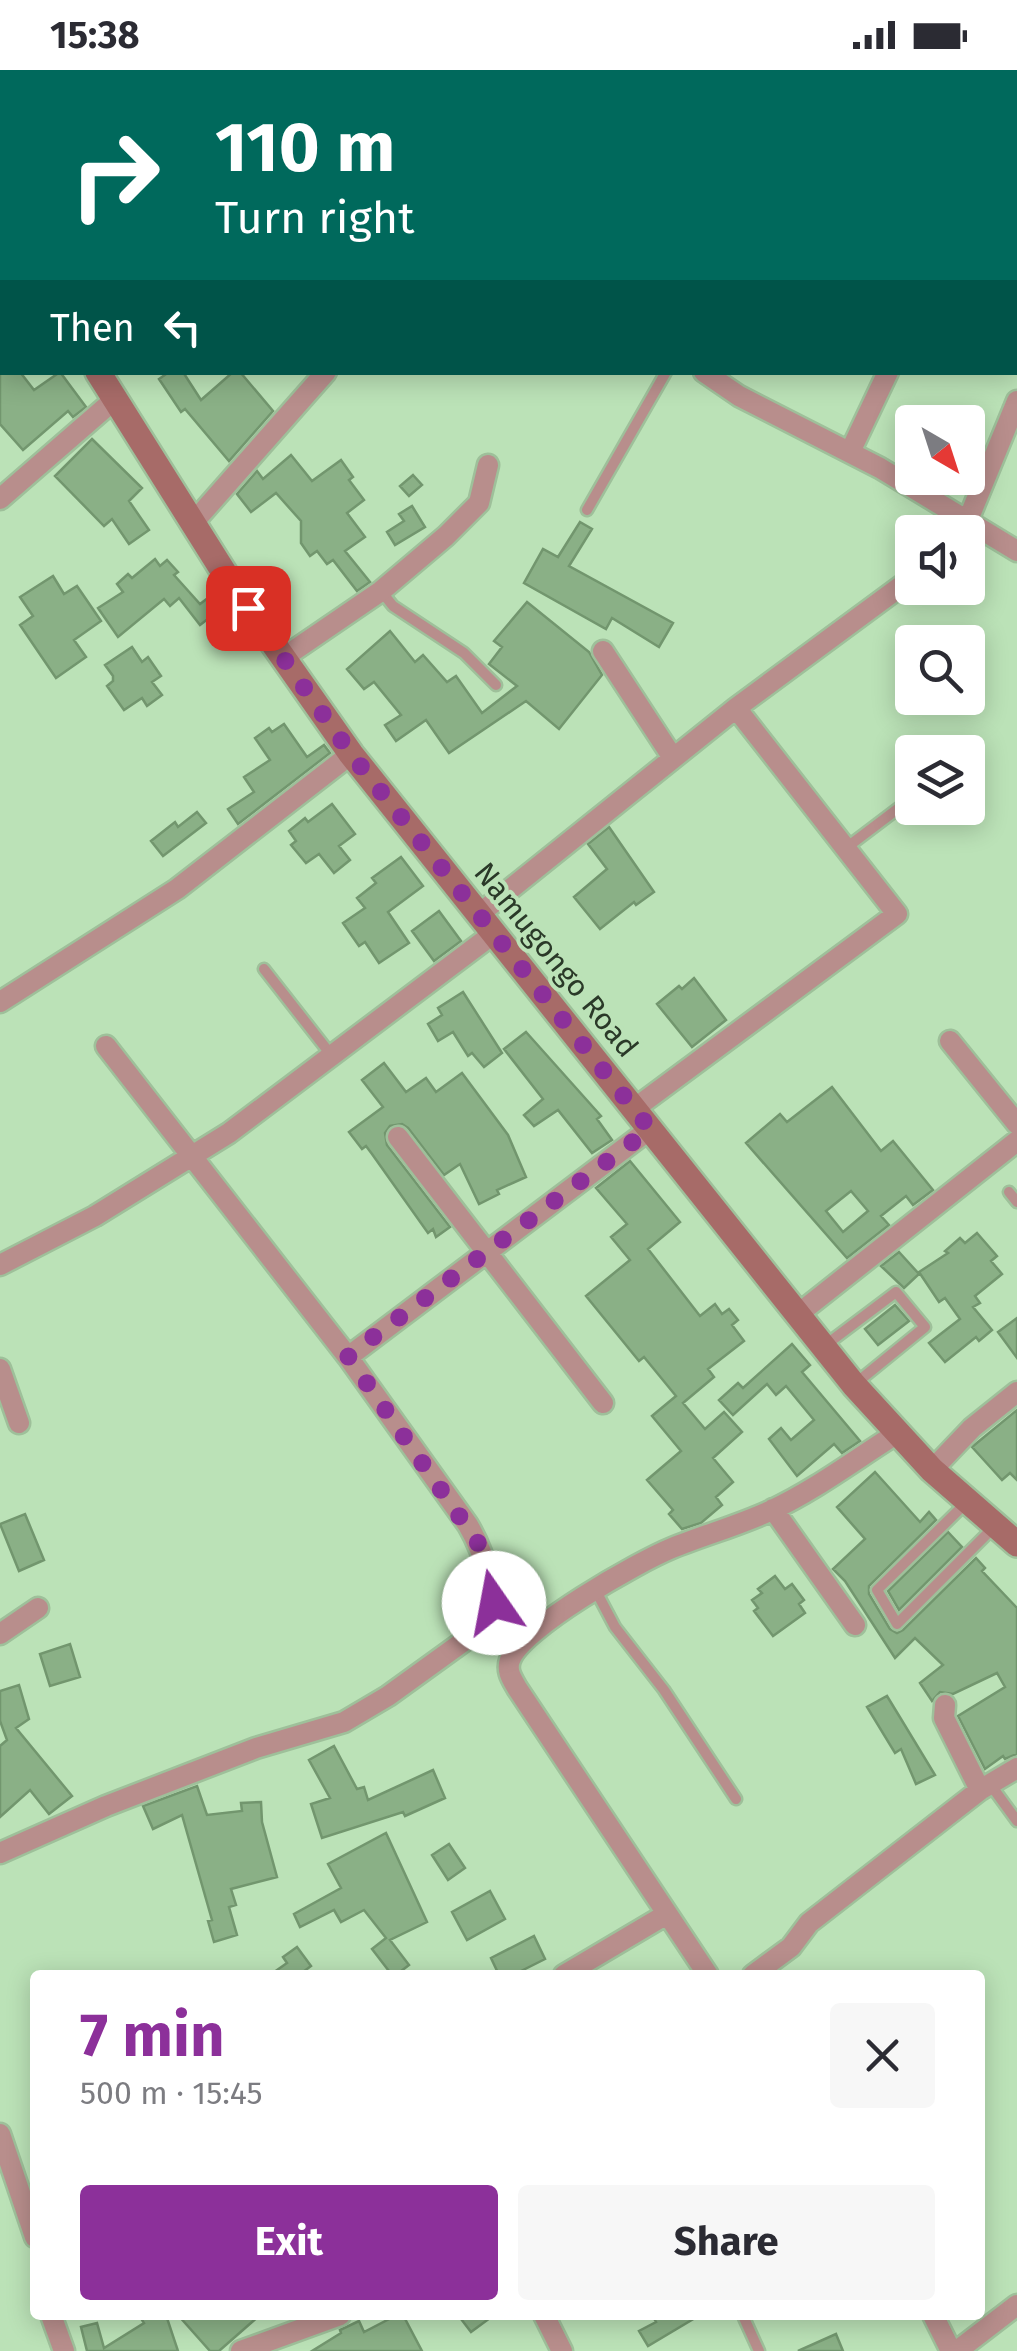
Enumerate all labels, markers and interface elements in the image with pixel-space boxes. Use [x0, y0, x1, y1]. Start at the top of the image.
text: 15:38 [50, 12, 140, 58]
text: 110 m [215, 106, 395, 190]
icon: right [50, 110, 180, 240]
text: Turn right [215, 191, 414, 245]
icon: left [155, 300, 210, 355]
text: Then [50, 305, 135, 351]
north arrow [895, 405, 985, 495]
map controls [895, 405, 985, 825]
button: sound [895, 515, 985, 605]
pin [206, 566, 291, 651]
icon: arrive [221, 581, 276, 636]
button: search [895, 625, 985, 715]
button: layers [895, 735, 985, 825]
street label: Namugongo Road [466, 855, 646, 1065]
position arrow [442, 1551, 546, 1655]
text: 7 min [80, 2000, 225, 2072]
button: close [830, 2003, 935, 2108]
text: 500 m · 15:45 [80, 2074, 262, 2112]
button: Exit [80, 2185, 498, 2300]
button: Share [518, 2185, 935, 2300]

